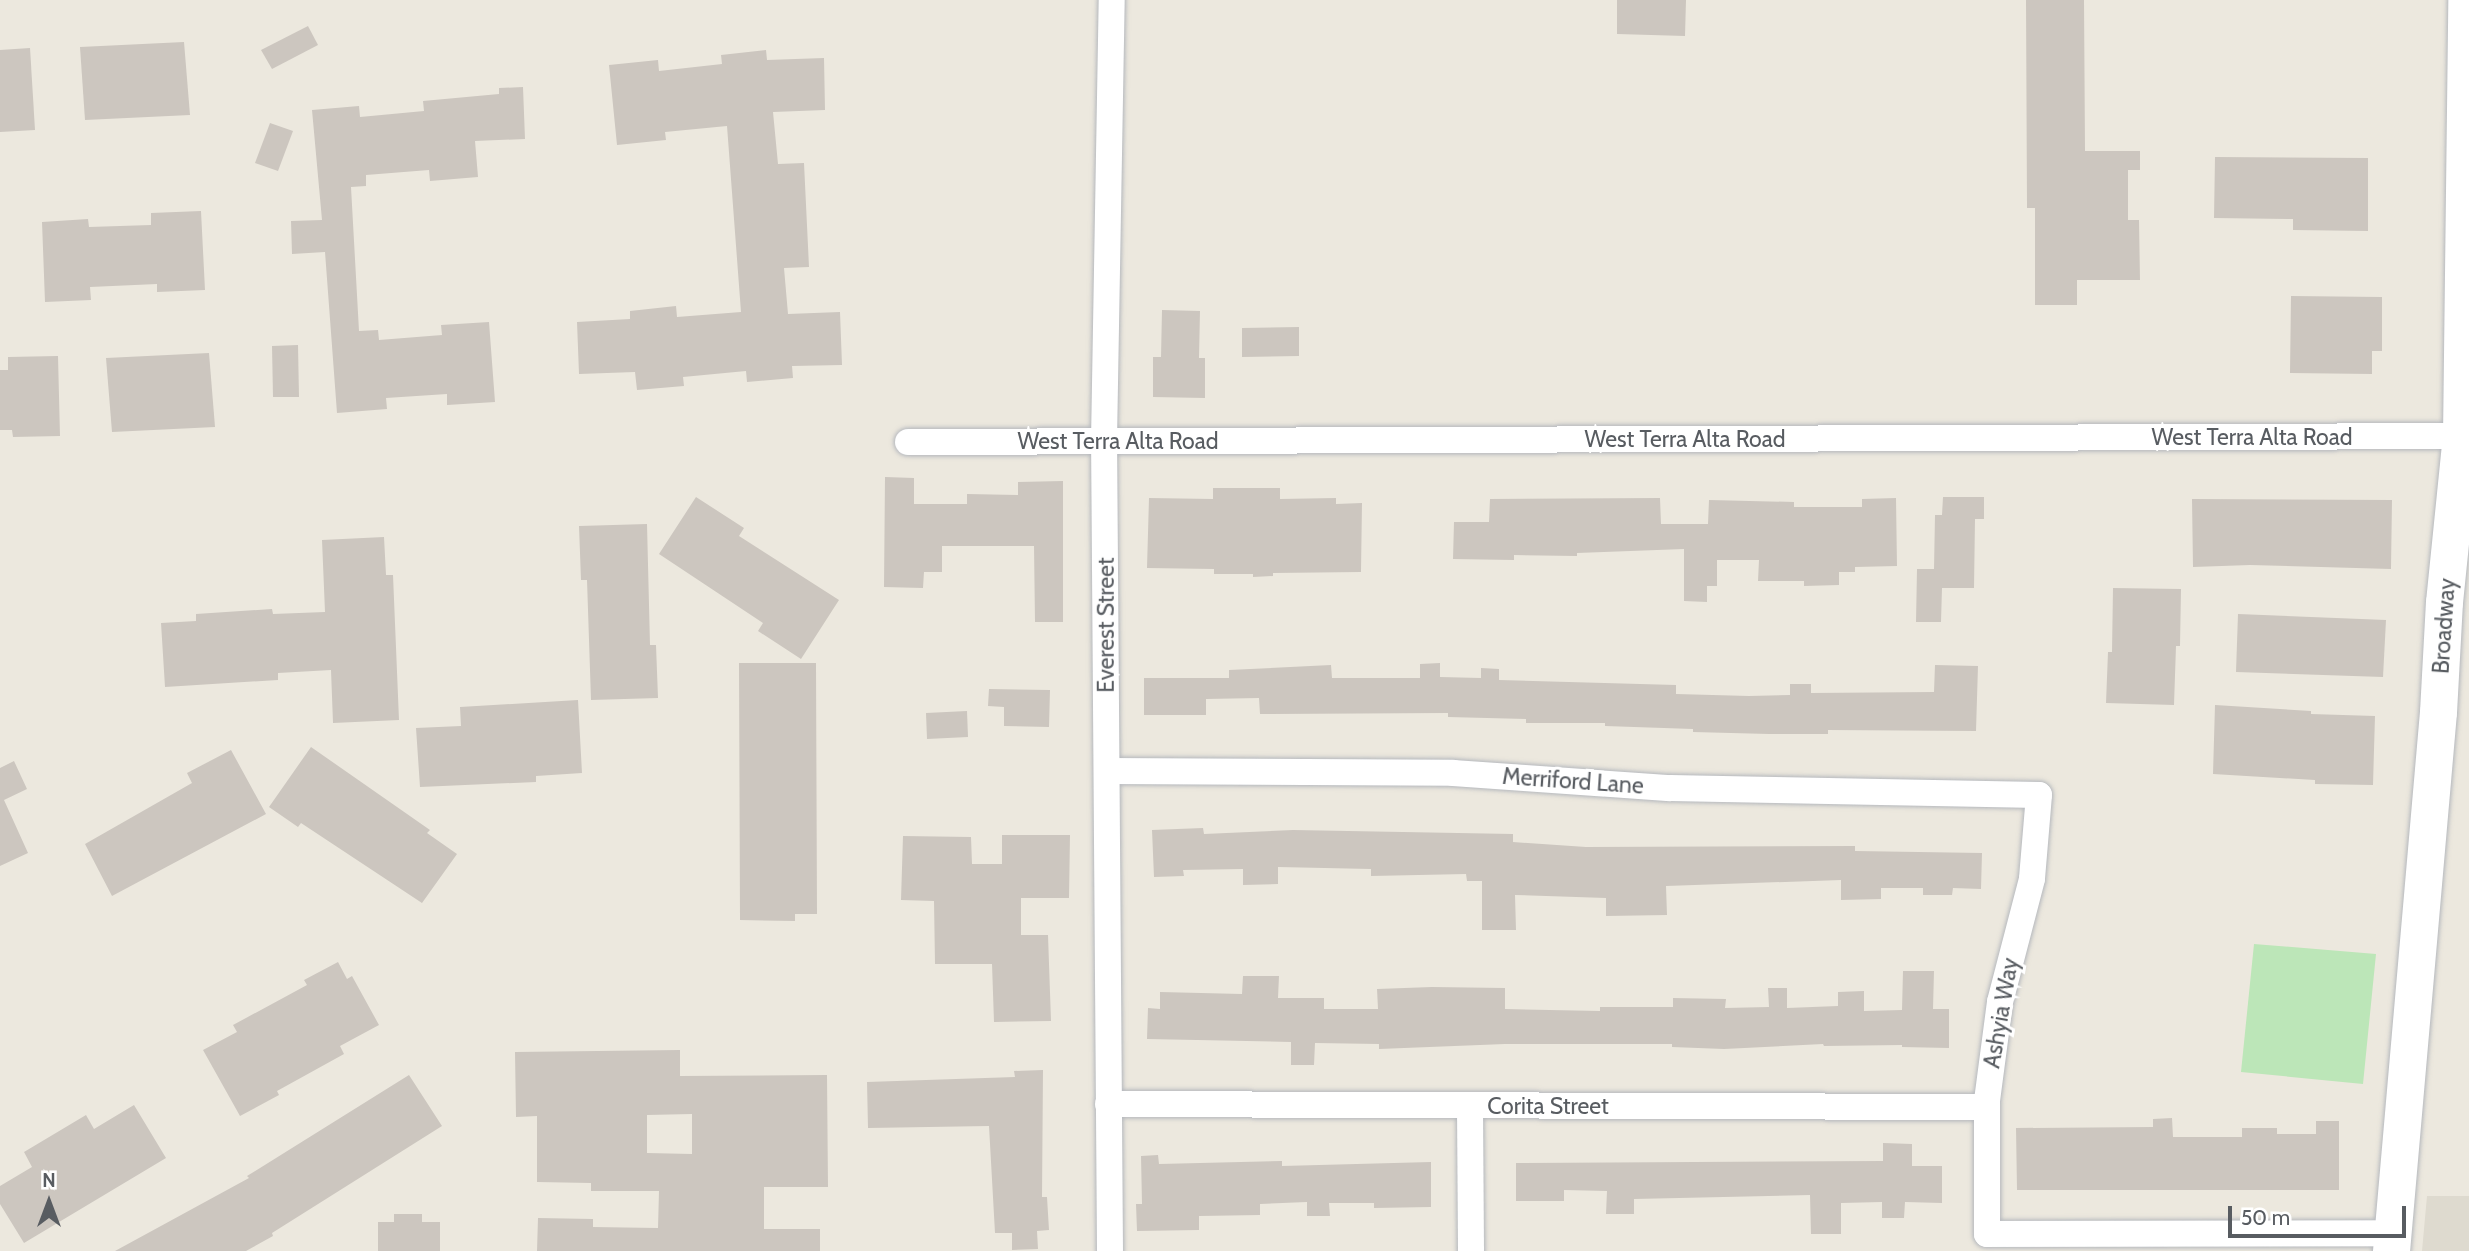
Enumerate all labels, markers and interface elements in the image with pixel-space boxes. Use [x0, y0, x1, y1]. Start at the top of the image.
street label: West Terra Alta Road [2151, 423, 2353, 451]
street label: West Terra Alta Road [1584, 425, 1786, 453]
street label: West Terra Alta Road [1017, 427, 1219, 455]
street label: Everest Street [1092, 557, 1120, 693]
street label: Broadway [2427, 577, 2461, 675]
street label: Merriford Lane [1501, 762, 1645, 800]
street label: Ashyia Way [1978, 956, 2024, 1070]
street label: Corita Street [1487, 1092, 1609, 1120]
north arrow [14, 1167, 84, 1237]
text: N [42, 1169, 56, 1192]
scale bar [2231, 1192, 2410, 1236]
text: 50 m [2241, 1205, 2290, 1230]

